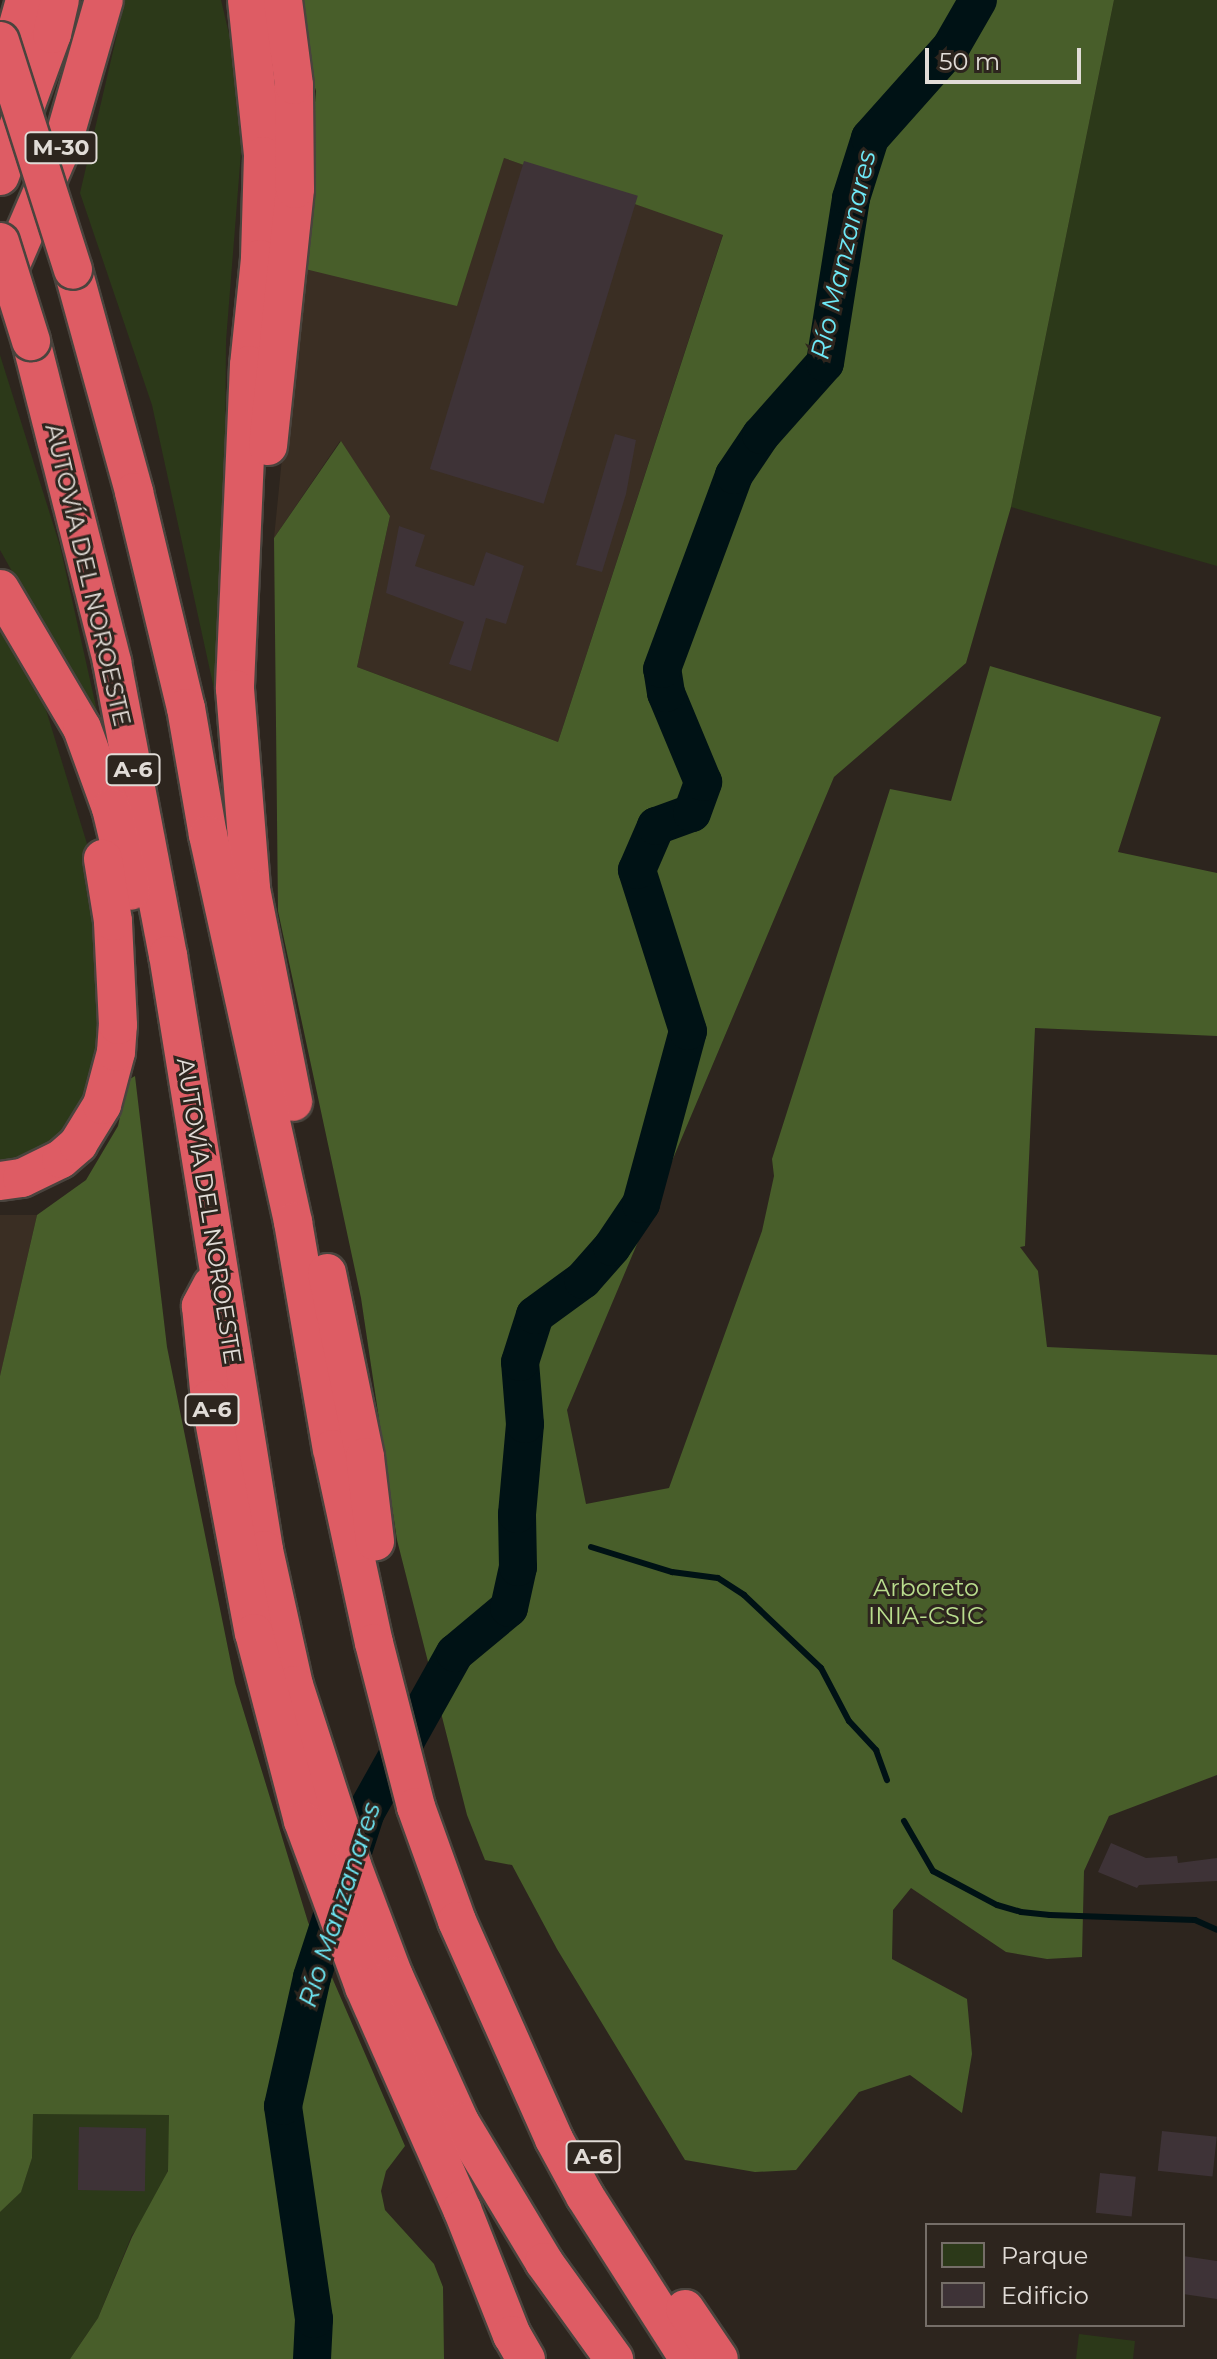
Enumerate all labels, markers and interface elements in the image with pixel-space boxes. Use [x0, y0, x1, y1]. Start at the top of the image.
scale bar [929, 32, 1085, 82]
text: 50 m [939, 47, 1000, 76]
road number: M-30 [23, 130, 99, 166]
water label: Río Manzanares [805, 148, 883, 362]
street label: AUTOVÍA DEL NOROESTE [39, 421, 137, 729]
road number: A-6 [105, 752, 161, 788]
street label: AUTOVÍA DEL NOROESTE [171, 1056, 247, 1366]
road number: A-6 [184, 1392, 240, 1428]
park label: Arboreto INIA-CSIC [868, 1574, 984, 1630]
water label: Río Manzanares [292, 1799, 388, 2011]
road number: A-6 [565, 2139, 621, 2175]
legend [925, 2223, 1185, 2327]
text: Parque [1001, 2241, 1088, 2270]
text: Edificio [1001, 2281, 1089, 2310]

